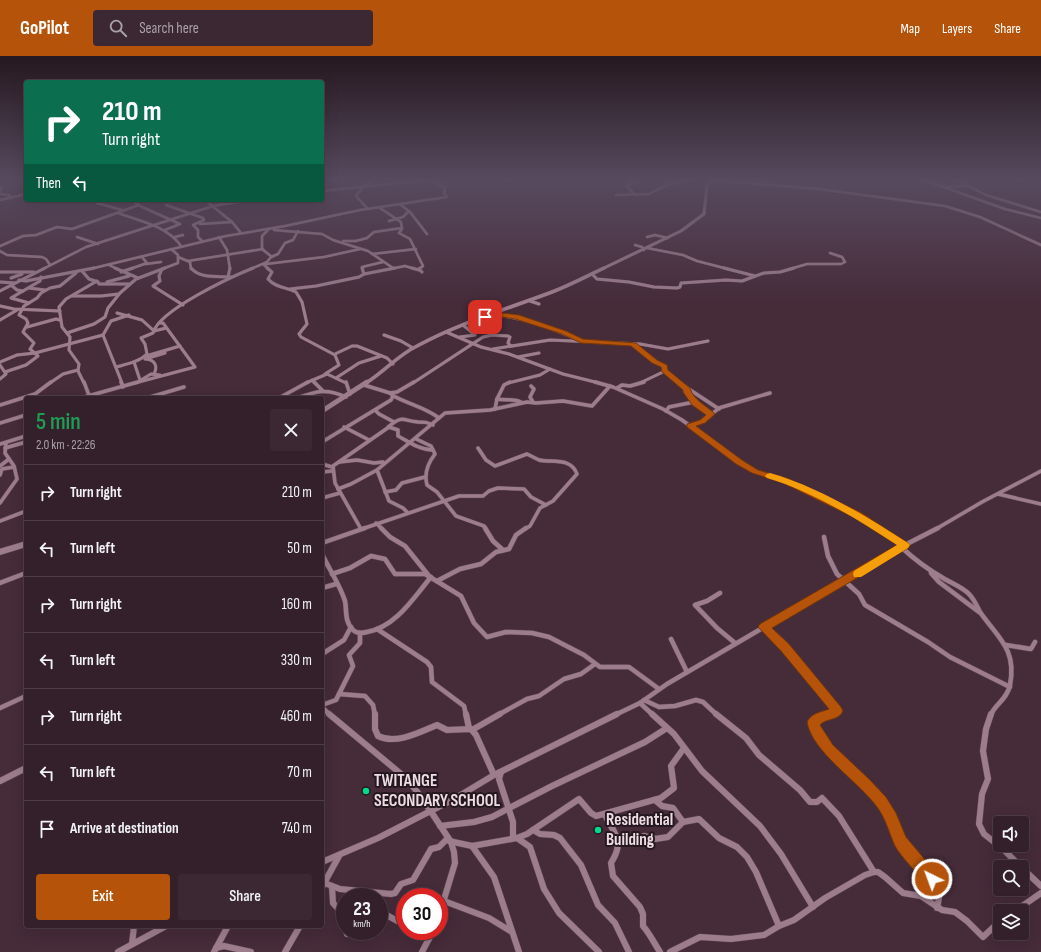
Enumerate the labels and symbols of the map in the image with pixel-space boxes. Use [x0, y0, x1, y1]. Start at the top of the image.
pin [468, 300, 502, 334]
place label: TWITANGE SECONDARY SCHOOL [374, 771, 501, 811]
marker: TWITANGE SECONDARY SCHOOL [361, 786, 371, 796]
place label: Residential Building [606, 810, 673, 850]
marker: Residential Building [593, 825, 603, 835]
position arrow [911, 858, 953, 900]
speed limit sign: 30 [396, 888, 448, 940]

